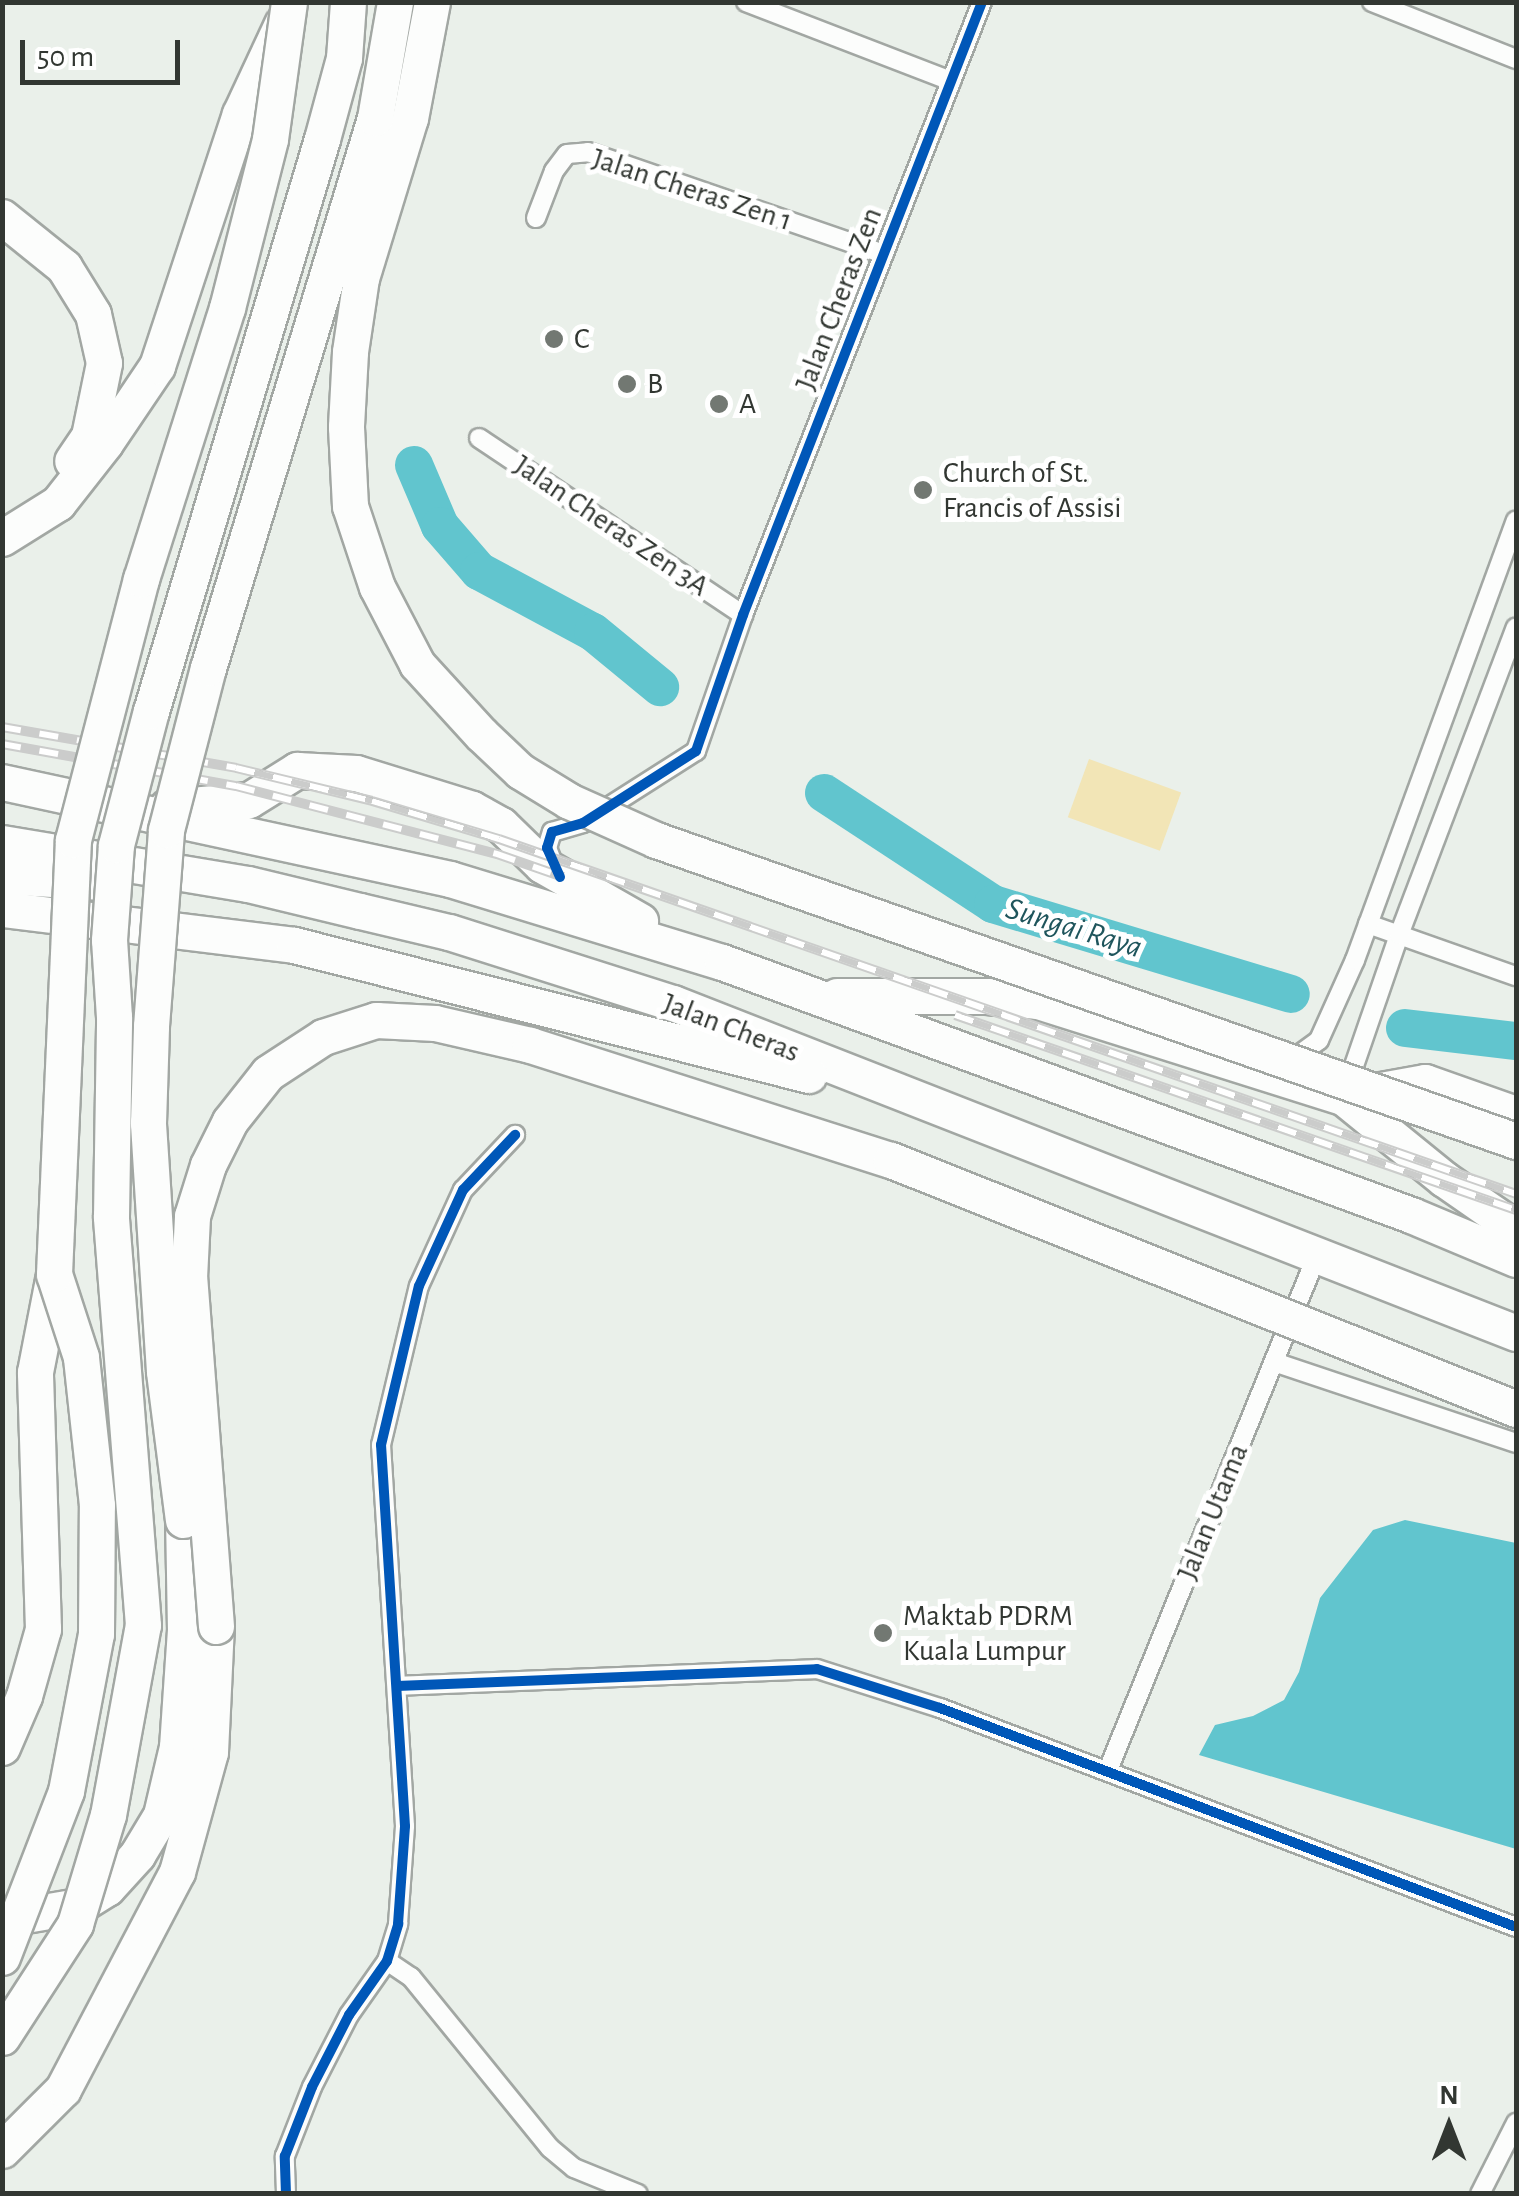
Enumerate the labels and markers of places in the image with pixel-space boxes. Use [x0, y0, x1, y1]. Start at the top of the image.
place label: C [574, 321, 590, 357]
marker: C [543, 328, 565, 350]
place label: B [647, 366, 663, 402]
marker: B [616, 373, 638, 395]
place label: A [739, 386, 756, 422]
marker: A [708, 393, 730, 415]
place label: Church of St. Francis of Assisi [943, 455, 1122, 526]
marker: Church of St. Francis of Assisi [912, 479, 934, 501]
place label: Maktab PDRM Kuala Lumpur [903, 1598, 1073, 1668]
marker: Maktab PDRM Kuala Lumpur [872, 1622, 894, 1644]

